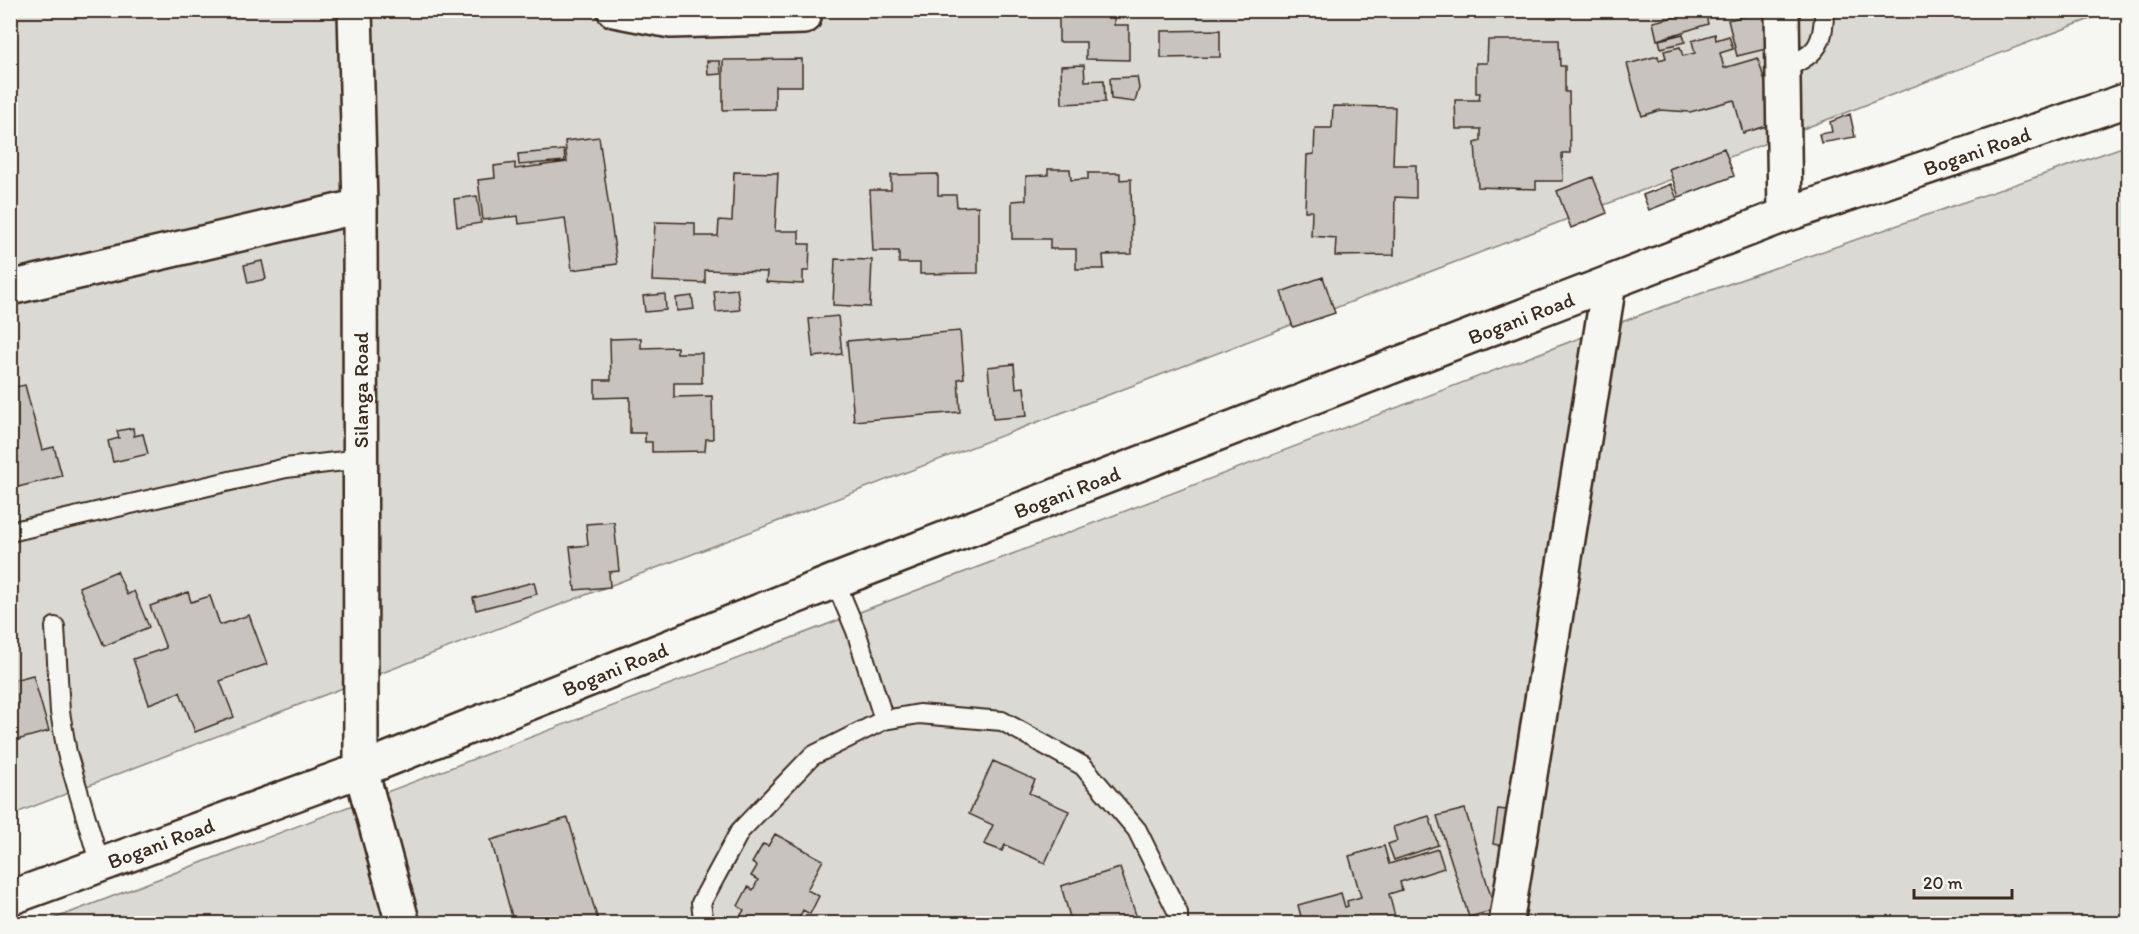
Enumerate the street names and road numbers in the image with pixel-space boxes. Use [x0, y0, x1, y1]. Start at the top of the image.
street label: Bogani Road [1920, 121, 2034, 181]
street label: Bogani Road [1464, 286, 1578, 350]
street label: Silanga Road [348, 331, 373, 448]
street label: Bogani Road [1010, 460, 1124, 524]
street label: Bogani Road [559, 636, 672, 702]
street label: Bogani Road [104, 812, 218, 874]

